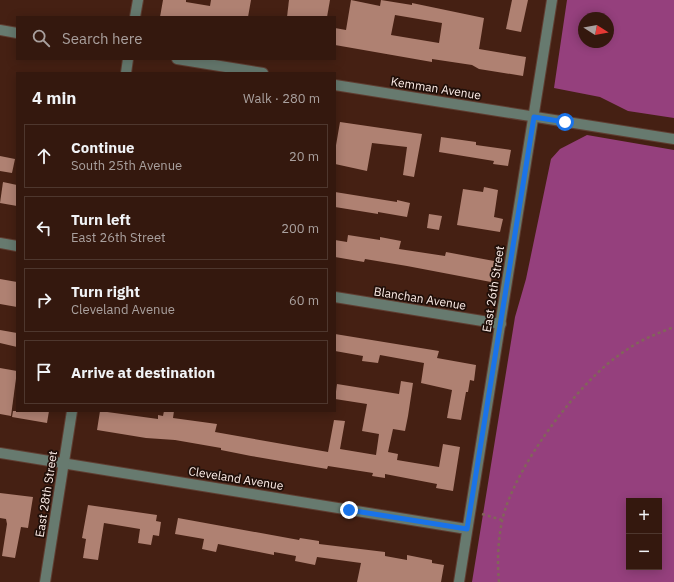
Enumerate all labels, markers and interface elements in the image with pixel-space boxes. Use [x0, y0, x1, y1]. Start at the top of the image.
north arrow [578, 12, 614, 48]
search box [16, 16, 336, 60]
icon: search [30, 27, 52, 49]
text: Search here [62, 29, 142, 48]
street label: Kemman Avenue [390, 73, 483, 103]
text: 4 min [32, 87, 76, 109]
text: Walk · 280 m [243, 90, 320, 107]
route start [556, 113, 574, 131]
text: Continue [71, 138, 135, 157]
icon: ahead [33, 145, 55, 167]
text: 20 m [289, 148, 319, 165]
text: South 25th Avenue [71, 157, 182, 174]
text: Turn left [71, 210, 131, 229]
icon: left [33, 217, 55, 239]
text: 200 m [281, 220, 319, 237]
text: East 26th Street [71, 229, 166, 246]
street label: East 26th Street [479, 245, 507, 333]
text: Turn right [71, 282, 140, 301]
street label: Blanchan Avenue [373, 283, 468, 313]
icon: right [33, 289, 55, 311]
text: 60 m [289, 292, 319, 309]
text: Cleveland Avenue [71, 301, 175, 318]
icon: arrive [33, 361, 55, 383]
text: Arrive at destination [71, 363, 215, 382]
street label: East 28th Street [32, 450, 60, 538]
street label: Cleveland Avenue [187, 463, 285, 493]
map controls [626, 498, 662, 570]
button: + [626, 498, 662, 534]
route end [340, 501, 358, 519]
button: − [626, 534, 662, 570]

